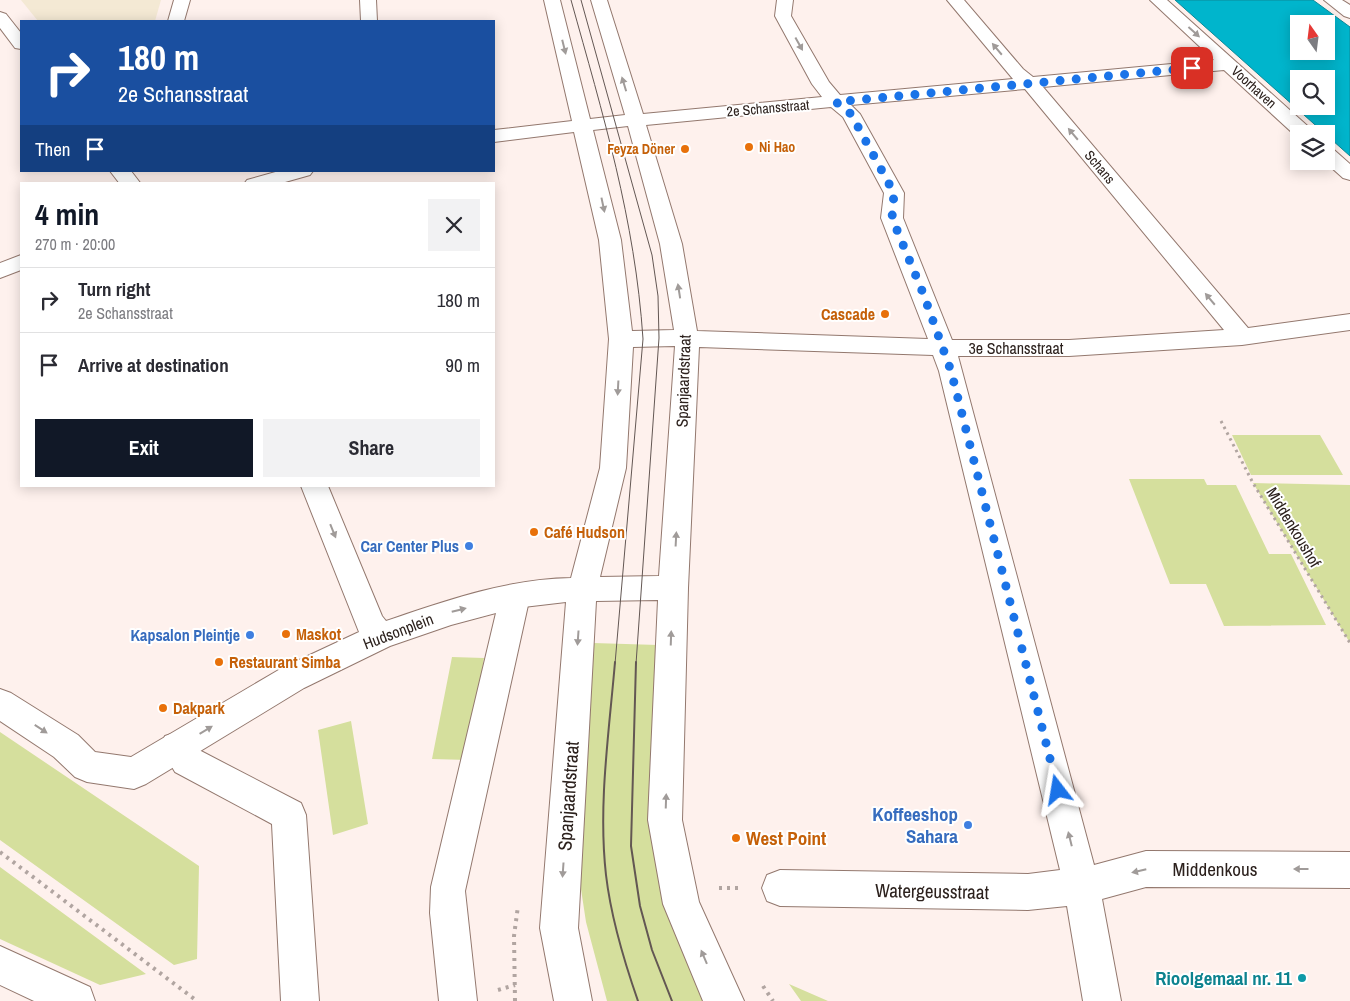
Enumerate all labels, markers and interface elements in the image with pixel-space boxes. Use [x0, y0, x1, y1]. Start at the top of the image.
north arrow [1290, 15, 1335, 60]
map controls [1290, 15, 1335, 170]
one-way arrow [1187, 26, 1199, 38]
text: 180 m [118, 34, 199, 81]
one-way arrow [795, 37, 803, 52]
icon: right [35, 40, 100, 105]
one-way arrow [560, 40, 568, 55]
one-way arrow [992, 43, 1003, 56]
pin [1171, 47, 1213, 89]
icon: arrive [1178, 54, 1206, 82]
street label: Voorhaven [1228, 62, 1280, 112]
button: search [1290, 70, 1335, 115]
one-way arrow [620, 76, 627, 91]
text: 2e Schansstraat [118, 79, 248, 109]
street label: 2e Schansstraat [726, 95, 810, 121]
button: layers [1290, 125, 1335, 170]
one-way arrow [1067, 128, 1078, 141]
icon: arrive [81, 135, 109, 163]
text: Then [35, 136, 71, 162]
place label: Ni Hao [759, 138, 795, 156]
place label: Feyza Döner [607, 140, 676, 158]
marker: Ni Hao [743, 141, 755, 153]
marker: Feyza Döner [679, 143, 691, 155]
street label: Schans [1081, 147, 1119, 188]
text: 4 min [35, 194, 99, 234]
one-way arrow [599, 198, 607, 214]
button: close [428, 199, 480, 251]
text: 270 m · 20:00 [35, 233, 115, 255]
text: Turn right [78, 276, 150, 302]
one-way arrow [675, 283, 683, 299]
icon: right [35, 286, 63, 314]
text: 180 m [437, 287, 480, 313]
one-way arrow [1205, 293, 1216, 306]
text: 2e Schansstraat [78, 302, 173, 324]
place label: Cascade [821, 303, 875, 325]
marker: Cascade [879, 308, 891, 320]
street label: Spanjaardstraat [670, 334, 696, 428]
street label: 3e Schansstraat [969, 337, 1064, 359]
icon: arrive [35, 351, 63, 379]
text: Arrive at destination [78, 352, 229, 378]
text: 90 m [445, 352, 480, 378]
one-way arrow [613, 380, 621, 396]
button: Exit [35, 419, 253, 477]
button: Share [263, 419, 480, 477]
street label: Middenkoushof [1261, 483, 1327, 571]
place label: Café Hudson [544, 521, 625, 543]
one-way arrow [329, 524, 337, 539]
marker: Café Hudson [528, 526, 540, 538]
one-way arrow [672, 531, 680, 547]
place label: Car Center Plus [361, 535, 459, 557]
marker: Car Center Plus [463, 540, 475, 552]
one-way arrow [452, 606, 467, 614]
street label: Hudsonplein [360, 608, 436, 654]
place label: Maskot [296, 623, 342, 645]
place label: Kapsalon Pleintje [131, 624, 240, 646]
marker: Maskot [280, 628, 292, 640]
marker: Kapsalon Pleintje [244, 629, 256, 641]
one-way arrow [667, 630, 675, 646]
one-way arrow [574, 631, 582, 647]
place label: Restaurant Simba [229, 651, 341, 673]
marker: Restaurant Simba [213, 656, 225, 668]
place label: Dakpark [173, 697, 225, 719]
marker: Dakpark [157, 702, 169, 714]
one-way arrow [34, 725, 47, 734]
one-way arrow [199, 725, 212, 734]
street label: Spanjaardstraat [551, 740, 585, 852]
position arrow [1031, 763, 1083, 815]
one-way arrow [662, 793, 670, 809]
place label: Koffeeshop Sahara [872, 801, 958, 849]
marker: Koffeeshop Sahara [962, 819, 974, 831]
place label: West Point [746, 825, 826, 851]
one-way arrow [1066, 831, 1074, 846]
marker: West Point [730, 832, 742, 844]
street label: Middenkous [1173, 856, 1258, 882]
one-way arrow [559, 863, 567, 879]
one-way arrow [1293, 865, 1309, 873]
one-way arrow [1132, 867, 1147, 875]
street label: Watergeusstraat [875, 877, 990, 905]
one-way arrow [699, 950, 707, 964]
place label: Rioolgemaal nr. 11 [1155, 965, 1292, 991]
marker: Rioolgemaal nr. 11 [1296, 972, 1308, 984]

